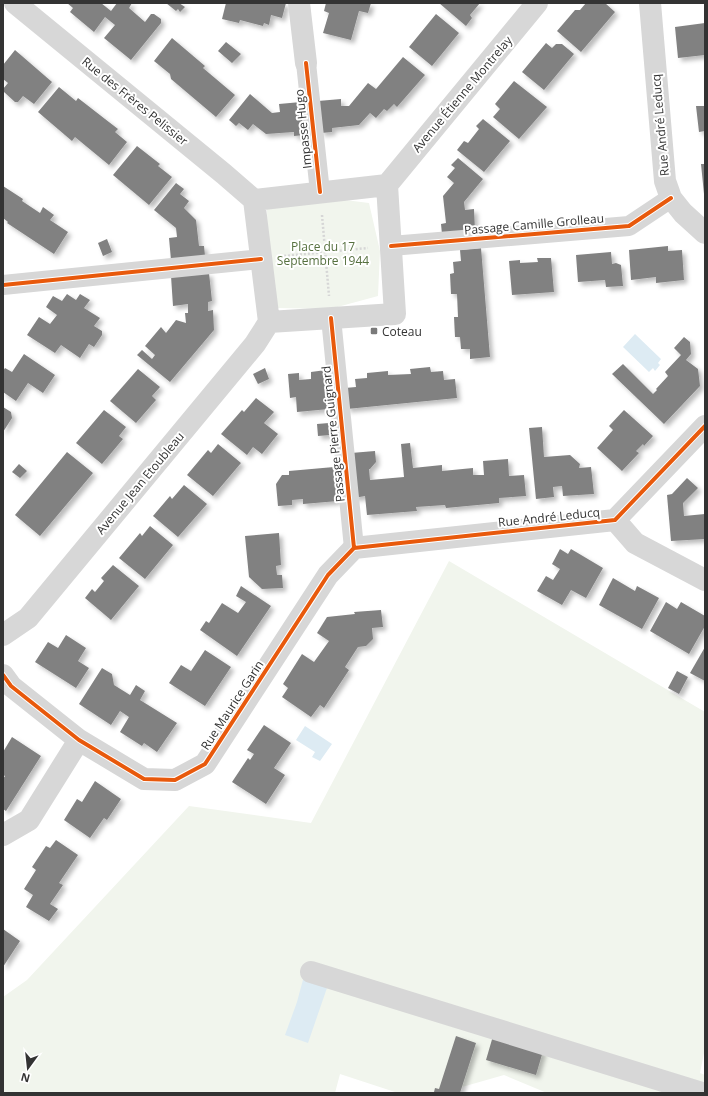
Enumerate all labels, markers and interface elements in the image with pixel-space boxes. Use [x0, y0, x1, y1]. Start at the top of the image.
street label: Avenue Étienne Montrelay [408, 31, 516, 156]
street label: Rue des Frères Pelissier [78, 53, 192, 149]
street label: Rue André Leducq [647, 73, 673, 177]
street label: Impasse Hugo [290, 88, 316, 170]
street label: Passage Camille Grolleau [463, 209, 605, 239]
park label: Place du 17 Septembre 1944 [277, 238, 369, 269]
place label: Coteau [382, 323, 422, 340]
marker: Coteau [369, 326, 379, 336]
street label: Passage Pierre Guignard [317, 365, 349, 503]
street label: Avenue Jean Etoubleau [92, 428, 188, 538]
street label: Rue André Leducq [497, 503, 601, 531]
street label: Rue Maurice Garin [197, 657, 267, 753]
north arrow [8, 1048, 48, 1088]
text: N [19, 1070, 32, 1087]

